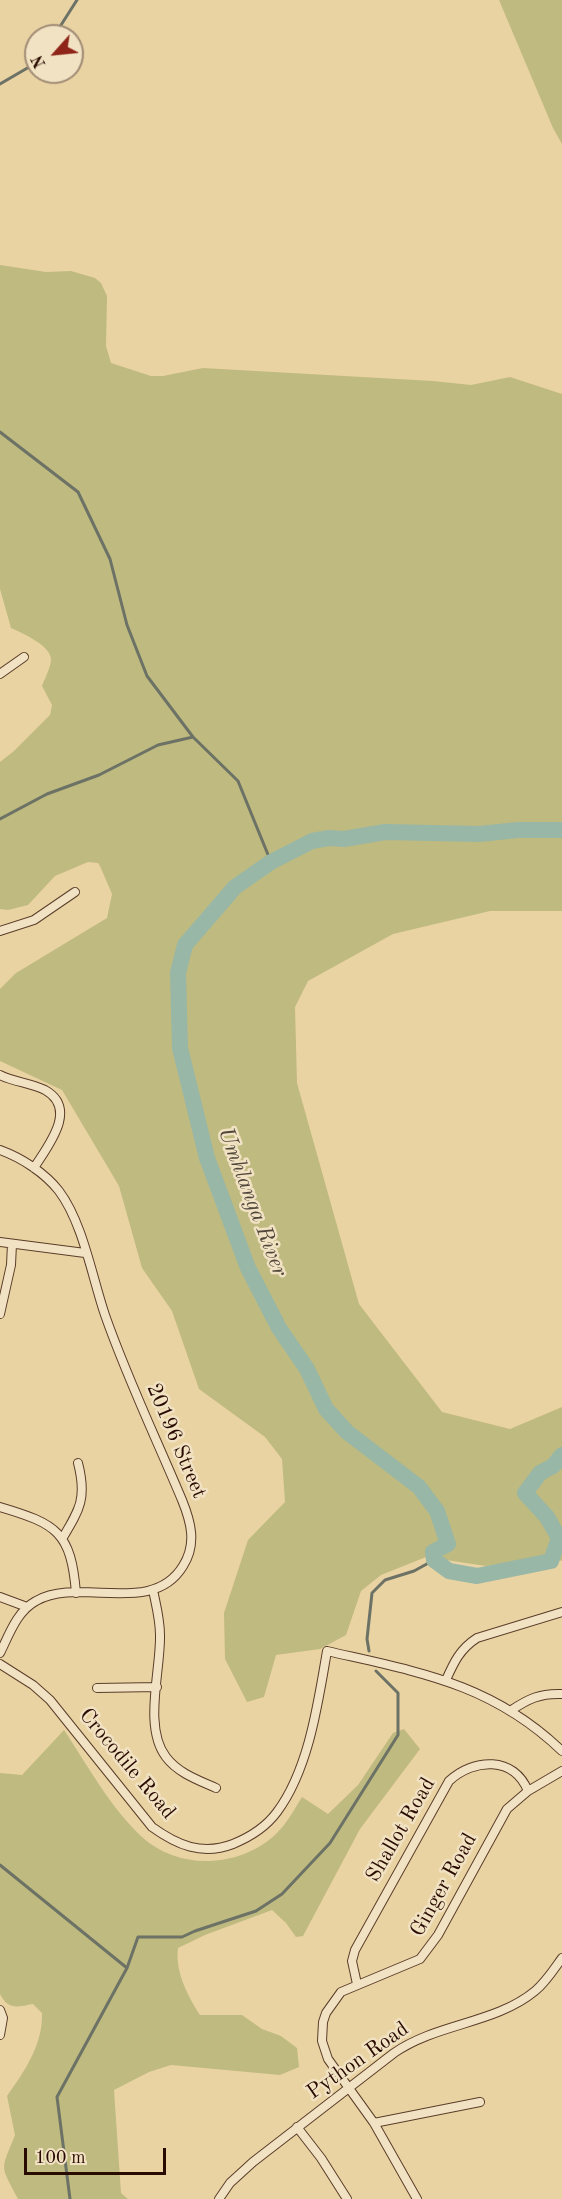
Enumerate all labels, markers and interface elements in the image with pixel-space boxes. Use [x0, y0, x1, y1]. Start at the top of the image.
north arrow [24, 24, 84, 84]
text: N [30, 52, 50, 70]
water label: Umhlanga River [211, 1124, 293, 1280]
street label: 20196 Street [140, 1380, 212, 1502]
street label: Crocodile Road [73, 1703, 181, 1825]
street label: Shallot Road [361, 1773, 441, 1887]
street label: Ginger Road [405, 1829, 483, 1941]
street label: Python Road [302, 2017, 414, 2105]
scale bar [27, 2136, 170, 2174]
text: 100 m [35, 2149, 86, 2167]

